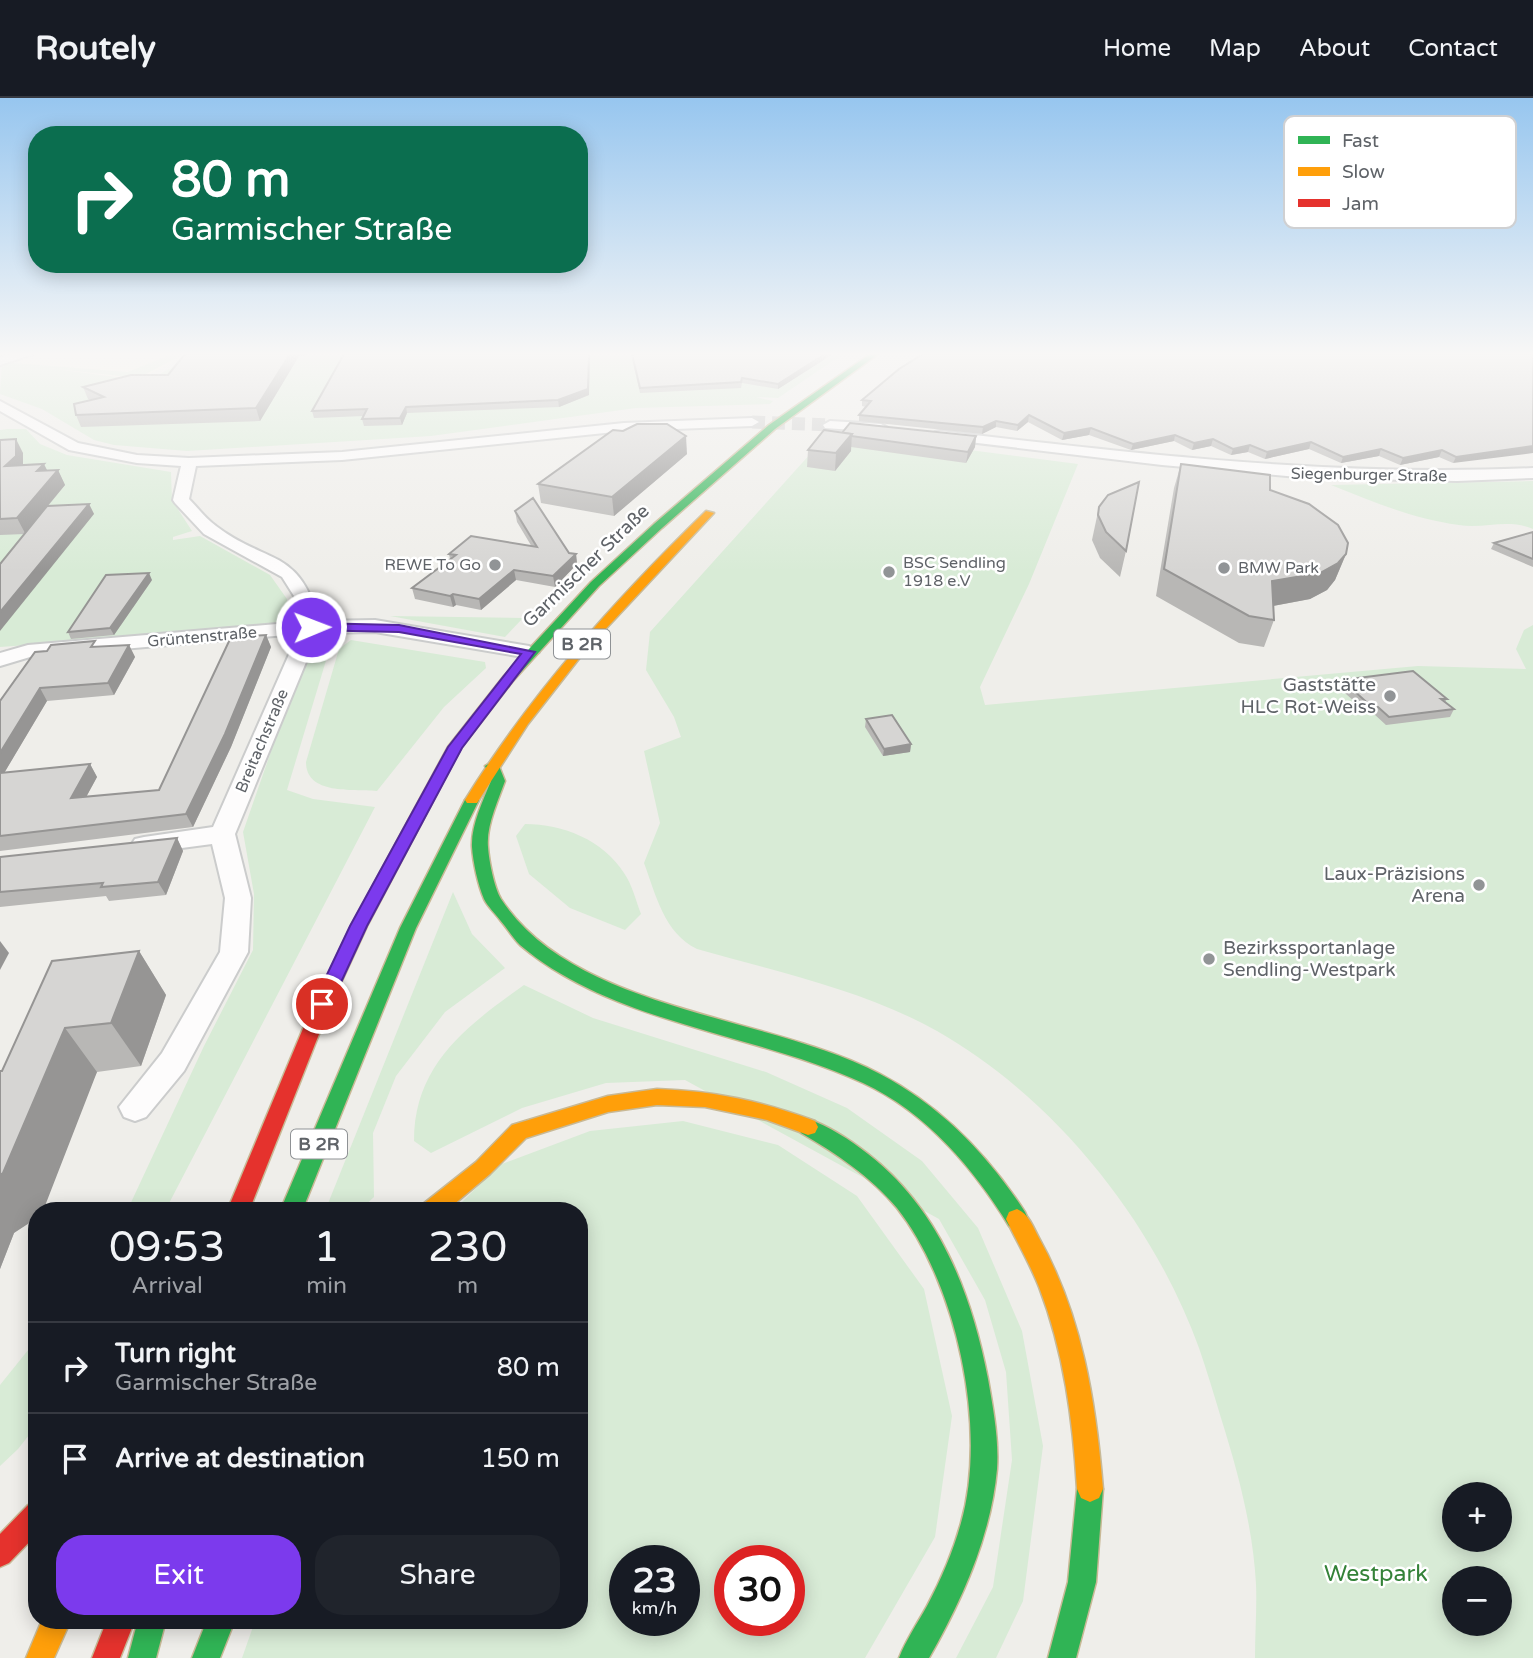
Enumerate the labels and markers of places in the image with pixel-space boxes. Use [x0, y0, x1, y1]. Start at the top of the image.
place label: BSC Sendling 1918 e.V [903, 553, 1006, 591]
place label: REWE To Go [384, 555, 481, 575]
marker: REWE To Go [487, 557, 503, 573]
place label: BMW Park [1238, 558, 1319, 578]
marker: BMW Park [1216, 560, 1232, 576]
marker: BSC Sendling 1918 e.V [881, 564, 897, 580]
place label: Gaststätte HLC Rot-Weiss [1240, 674, 1376, 718]
marker: Gaststätte HLC Rot-Weiss [1382, 688, 1398, 704]
place label: Laux-Präzisions Arena [1324, 863, 1465, 907]
marker: Laux-Präzisions Arena [1471, 877, 1487, 893]
place label: Bezirkssportanlage Sendling-Westpark [1223, 937, 1396, 981]
marker: Bezirkssportanlage Sendling-Westpark [1201, 951, 1217, 967]
pin [292, 974, 352, 1034]

